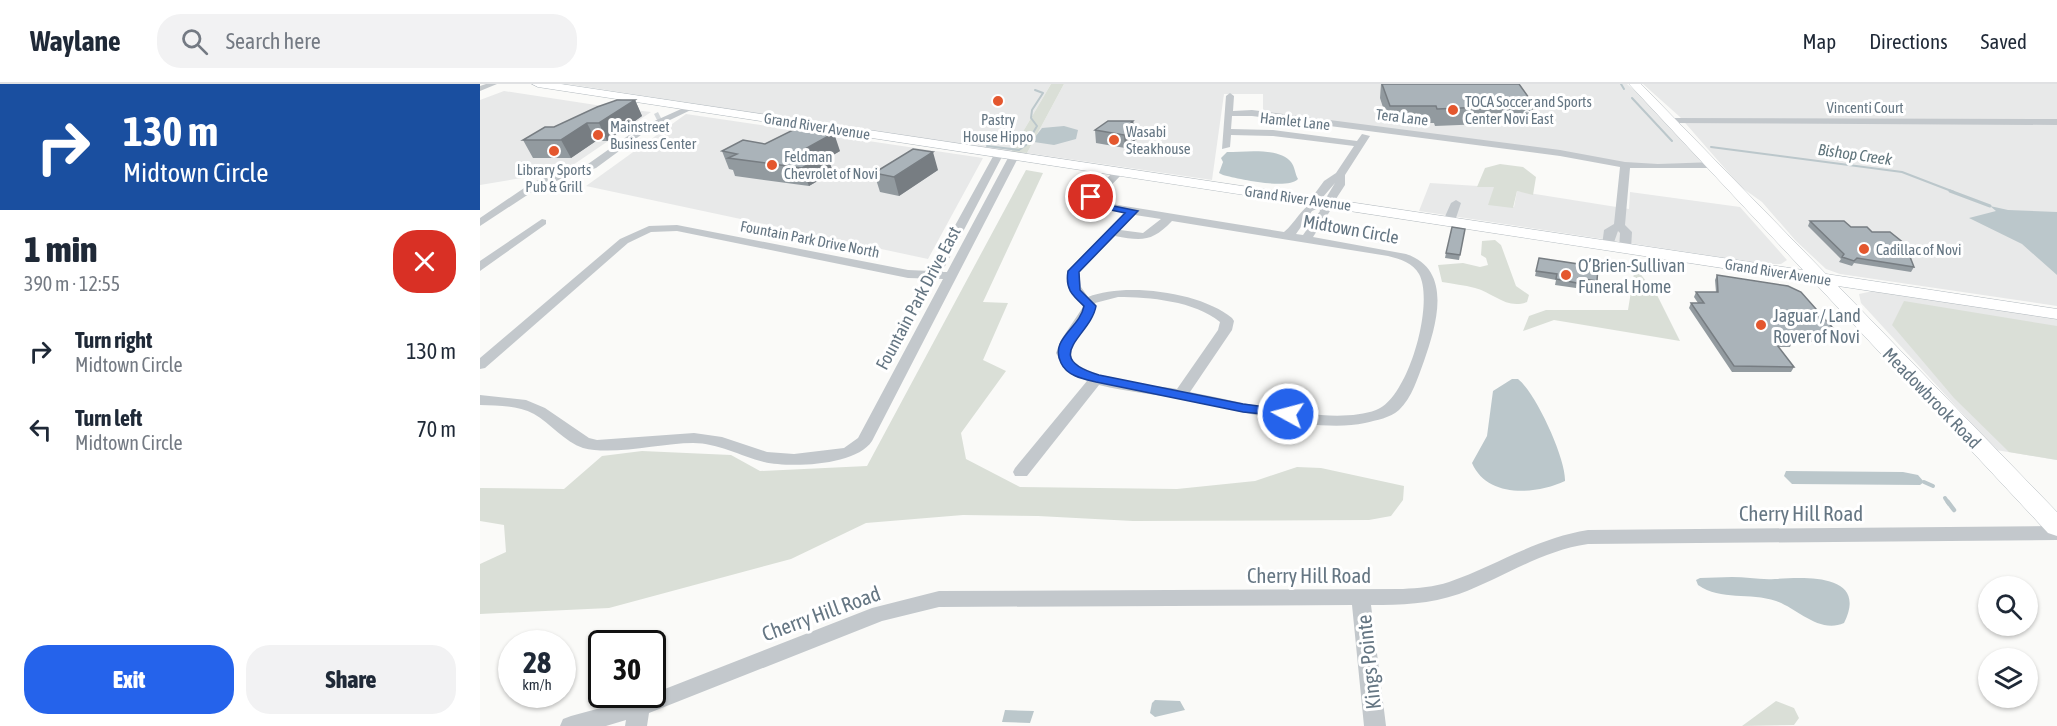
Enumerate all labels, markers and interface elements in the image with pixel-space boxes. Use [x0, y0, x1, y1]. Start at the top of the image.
search box [157, 14, 577, 68]
text: Waylane [30, 25, 121, 57]
icon: search [178, 25, 211, 58]
text: Search here [226, 28, 321, 54]
text: Map [1802, 29, 1836, 53]
text: Directions [1869, 29, 1948, 53]
text: Saved [1981, 29, 2027, 53]
place label: TOCA Soccer and Sports Center Novi East [1465, 93, 1592, 127]
marker: Pastry House Hippo [991, 94, 1005, 108]
street label: Vincenti Court [1826, 99, 1904, 116]
marker: TOCA Soccer and Sports Center Novi East [1446, 103, 1460, 117]
street label: Tera Lane [1375, 105, 1429, 129]
text: 130 m [123, 107, 218, 155]
icon: right [24, 108, 102, 186]
street label: Grand River Avenue [763, 109, 871, 143]
street label: Hamlet Lane [1259, 109, 1331, 133]
place label: Pastry House Hippo [963, 111, 1033, 145]
place label: Mainstreet Business Center [610, 118, 697, 152]
place label: Wasabi Steakhouse [1126, 123, 1191, 157]
marker: Mainstreet Business Center [591, 128, 605, 142]
marker: Wasabi Steakhouse [1107, 133, 1121, 147]
water label: Bishop Creek [1817, 140, 1894, 169]
marker: Library Sports Pub & Grill [547, 144, 561, 158]
place label: Feldman Chevrolet of Novi [784, 148, 878, 182]
text: Midtown Circle [123, 157, 268, 188]
marker: Feldman Chevrolet of Novi [765, 158, 779, 172]
place label: Library Sports Pub & Grill [517, 161, 591, 195]
pin [1065, 171, 1116, 222]
icon: arrive [1074, 180, 1107, 213]
street label: Grand River Avenue [1244, 182, 1352, 214]
street label: Midtown Circle [1301, 210, 1401, 248]
street label: Fountain Park Drive North [739, 217, 881, 261]
street label: Fountain Park Drive East [871, 223, 965, 373]
text: 1 min [24, 228, 98, 270]
button: close [393, 230, 456, 293]
place label: Cadillac of Novi [1876, 241, 1961, 258]
marker: Cadillac of Novi [1857, 242, 1871, 256]
place label: O’Brien-Sullivan Funeral Home [1578, 255, 1685, 297]
street label: Grand River Avenue [1724, 255, 1832, 289]
marker: O’Brien-Sullivan Funeral Home [1559, 268, 1573, 282]
text: 390 m · 12:55 [24, 272, 120, 295]
place label: Jaguar / Land Rover of Novi [1773, 305, 1861, 347]
marker: Jaguar / Land Rover of Novi [1754, 318, 1768, 332]
text: Turn right [75, 327, 152, 353]
icon: right [24, 335, 57, 368]
text: 130 m [406, 338, 456, 364]
street label: Meadowbrook Road [1879, 343, 1985, 453]
text: Midtown Circle [75, 353, 183, 376]
position arrow [1256, 382, 1320, 446]
text: Turn left [75, 405, 142, 431]
icon: left [24, 413, 57, 446]
text: 70 m [416, 416, 456, 442]
text: Midtown Circle [75, 431, 183, 454]
street label: Cherry Hill Road [1739, 501, 1863, 525]
street label: Cherry Hill Road [1247, 563, 1371, 587]
map controls [1978, 576, 2038, 708]
button: search [1978, 576, 2038, 636]
street label: Cherry Hill Road [759, 580, 883, 646]
street label: Kings Pointe [1351, 614, 1385, 710]
speed limit sign: 30 [588, 630, 666, 708]
button: Exit [24, 645, 234, 714]
button: Share [246, 645, 456, 714]
text: 28 [523, 645, 551, 679]
button: layers [1978, 648, 2038, 708]
text: km/h [522, 676, 552, 693]

